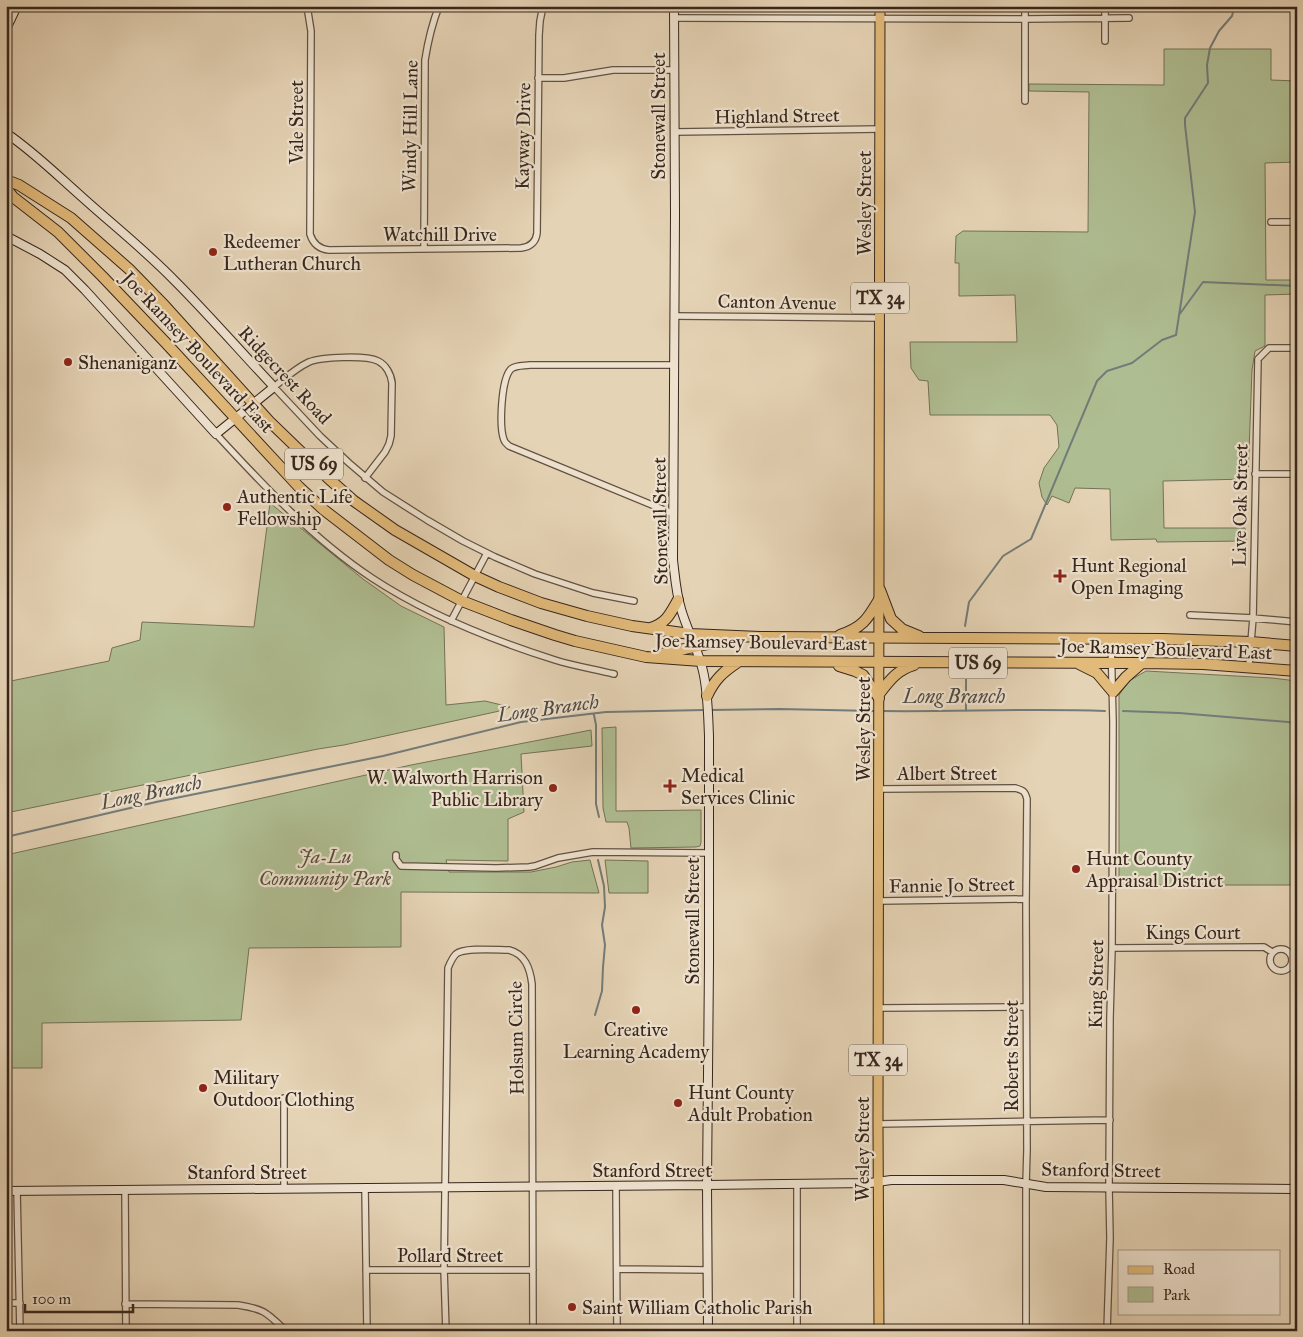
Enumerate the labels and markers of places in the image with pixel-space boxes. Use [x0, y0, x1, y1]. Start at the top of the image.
place label: Redeemer Lutheran Church [223, 230, 361, 275]
marker: Redeemer Lutheran Church [207, 246, 219, 258]
place label: Shenaniganz [78, 351, 177, 375]
marker: Shenaniganz [62, 356, 74, 368]
place label: Authentic Life Fellowship [236, 485, 353, 530]
marker: Authentic Life Fellowship [221, 501, 233, 513]
place label: Hunt Regional Open Imaging [1071, 554, 1188, 600]
marker: Hunt Regional Open Imaging [1053, 569, 1067, 583]
place label: Medical Services Clinic [681, 764, 795, 809]
place label: W. Walworth Harrison Public Library [366, 766, 544, 811]
marker: Medical Services Clinic [663, 779, 677, 793]
marker: W. Walworth Harrison Public Library [547, 782, 559, 794]
place label: Hunt County Appraisal District [1085, 847, 1223, 892]
marker: Hunt County Appraisal District [1070, 863, 1082, 875]
marker: Creative Learning Academy [630, 1004, 642, 1016]
place label: Creative Learning Academy [563, 1018, 710, 1064]
place label: Military Outdoor Clothing [213, 1066, 354, 1112]
place label: Hunt County Adult Probation [687, 1081, 813, 1126]
marker: Military Outdoor Clothing [197, 1082, 209, 1094]
marker: Hunt County Adult Probation [672, 1097, 684, 1109]
place label: Saint William Catholic Parish [582, 1296, 813, 1319]
marker: Saint William Catholic Parish [566, 1301, 578, 1313]

